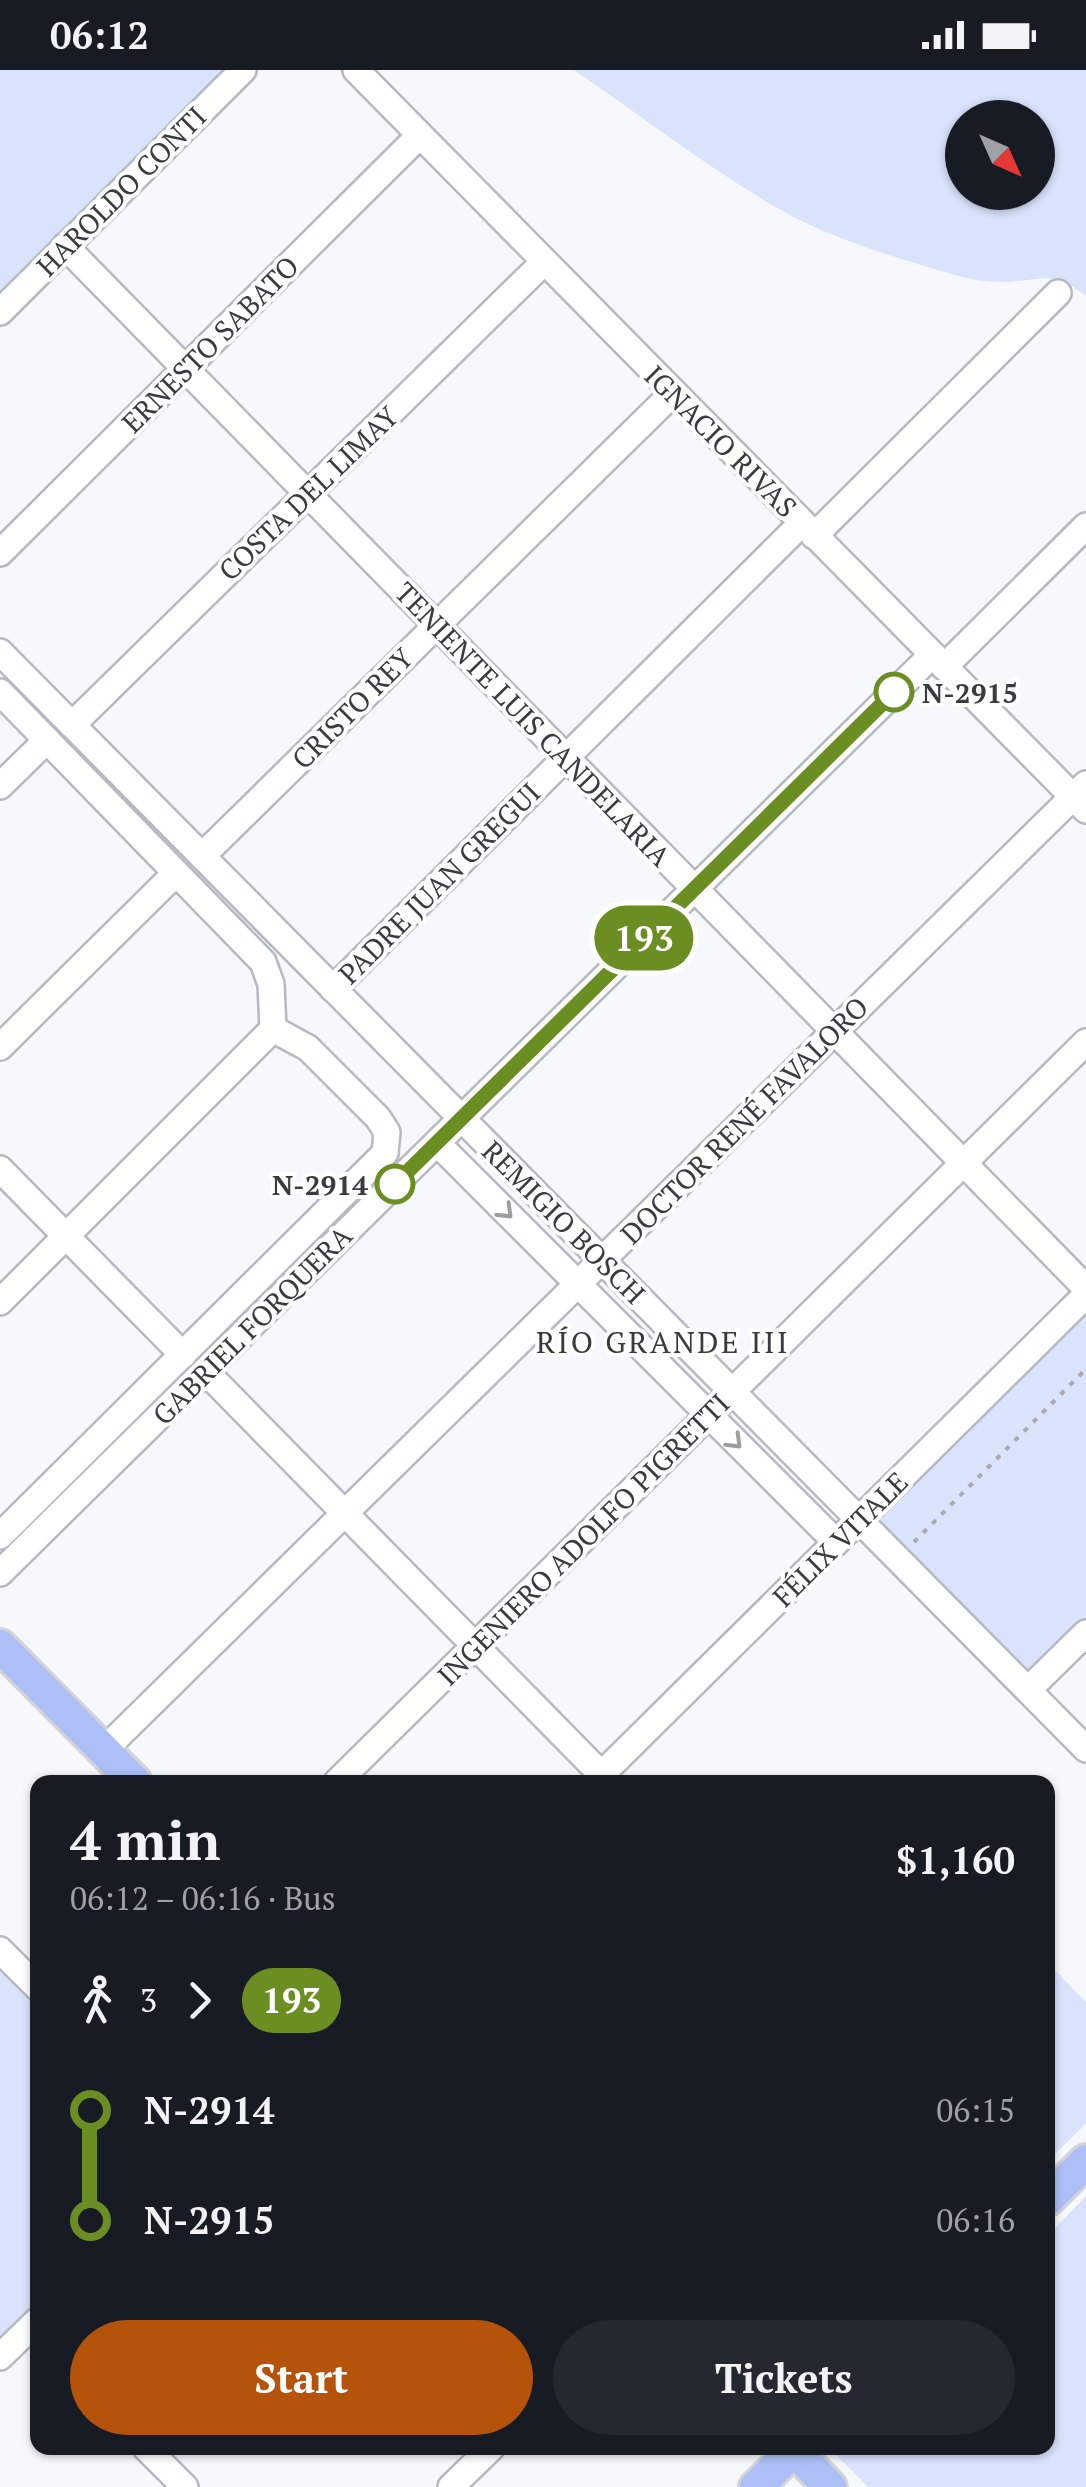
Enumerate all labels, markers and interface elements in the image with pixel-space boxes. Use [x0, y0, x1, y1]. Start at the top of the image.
text: 06:12 [50, 10, 149, 60]
street label: HAROLDO CONTI [28, 98, 214, 284]
north arrow [945, 100, 1055, 210]
map controls [945, 100, 1055, 210]
street label: ERNESTO SABATO [114, 248, 306, 440]
street label: IGNACIO RIVAS [637, 357, 805, 525]
street label: COSTA DEL LIMAY [210, 397, 406, 588]
street label: TENIENTE LUIS CANDELARIA [387, 574, 679, 875]
street label: CRISTO REY [283, 639, 421, 777]
marker: N-2915 [875, 673, 913, 711]
place label: N-2915 [922, 674, 1018, 711]
street label: PADRE JUAN GREGUI [330, 774, 548, 992]
line badge: 193 [586, 906, 702, 970]
text: 193 [614, 915, 674, 961]
street label: DOCTOR RENÉ FAVALORO [612, 988, 876, 1252]
street label: REMIGIO BOSCH [474, 1132, 654, 1312]
marker: N-2914 [376, 1165, 414, 1203]
place label: N-2914 [272, 1166, 368, 1203]
one-way arrow [494, 1200, 512, 1218]
street label: GABRIEL FORQUERA [144, 1217, 360, 1433]
district label: RÍO GRANDE III [536, 1322, 790, 1362]
street label: INGENIERO ADOLFO PIGRETTI [429, 1385, 737, 1693]
one-way arrow [724, 1430, 742, 1448]
street label: FÉLIX VITALE [765, 1464, 915, 1614]
text: 4 min [70, 1803, 220, 1876]
text: $1,160 [896, 1835, 1015, 1885]
text: 06:12 – 06:16 · Bus [70, 1877, 336, 1919]
icon: walk [70, 1973, 125, 2028]
icon: forward [172, 1973, 227, 2028]
text: 193 [262, 1977, 321, 2023]
text: 3 [140, 1979, 157, 2021]
text: N-2914 [144, 2085, 274, 2135]
text: 06:15 [936, 2089, 1015, 2131]
text: N-2915 [144, 2195, 274, 2245]
text: 06:16 [936, 2199, 1015, 2241]
button: Start [70, 2320, 533, 2435]
button: Tickets [553, 2320, 1015, 2435]

